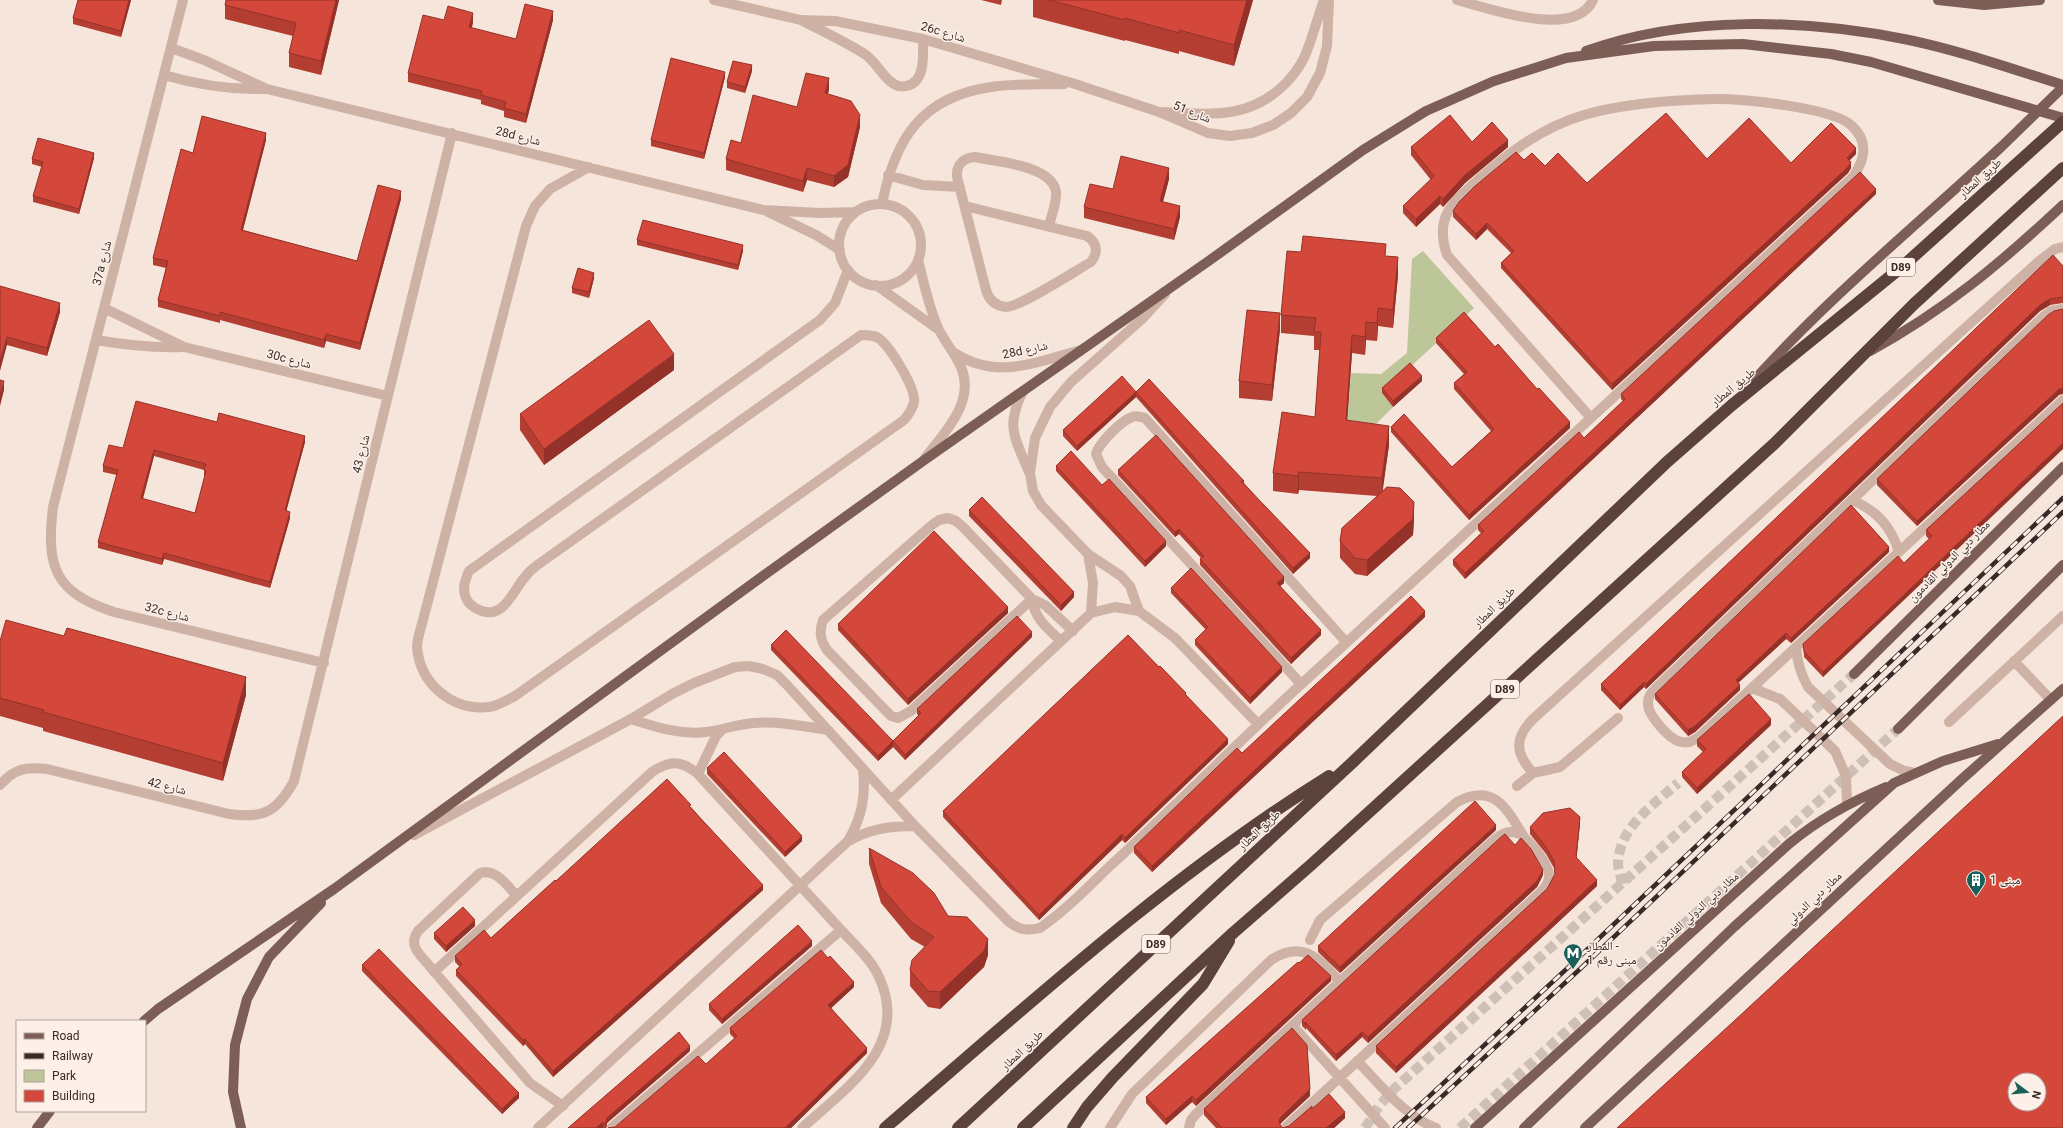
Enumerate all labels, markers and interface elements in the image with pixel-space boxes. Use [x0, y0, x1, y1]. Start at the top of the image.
street label: 26c شارع [919, 19, 967, 46]
street label: شارع 51 [1171, 98, 1213, 127]
street label: 28d شارع [494, 124, 542, 149]
street label: طريق المطار [1955, 155, 2005, 202]
street label: 37a شارع [90, 239, 115, 287]
road number: D89 [1887, 258, 1915, 276]
street label: 28d شارع [1001, 338, 1049, 363]
street label: 30c شارع [265, 347, 313, 372]
street label: طريق المطار [1707, 365, 1758, 410]
street label: شارع 43 [349, 433, 374, 475]
street label: مطار دبي الدولي القادمون [1905, 517, 1995, 607]
street label: طريق المطار [1469, 583, 1518, 631]
street label: 32c شارع [143, 600, 191, 625]
road number: D89 [1491, 680, 1519, 698]
street label: شارع 42 [146, 774, 188, 799]
street label: طريق المطار [1234, 807, 1283, 854]
street label: مطار دبي الدولي القادمون [1651, 869, 1744, 955]
street label: مطار دبي الدولي [1783, 869, 1847, 929]
building icon: مبنى 1 [1965, 869, 1987, 897]
place label: مبنى 1 [1990, 873, 2020, 887]
road number: D89 [1142, 935, 1170, 953]
place label: المطار - مبنى رقم 1 [1586, 939, 1636, 968]
metro station icon: المطار - مبنى رقم 1 [1562, 942, 1584, 970]
legend [16, 1020, 146, 1112]
street label: طريق المطار [997, 1027, 1046, 1074]
text: Road [52, 1029, 80, 1043]
text: Railway [52, 1049, 93, 1063]
text: Park [52, 1069, 77, 1083]
north arrow [2007, 1072, 2047, 1112]
text: Building [52, 1089, 95, 1103]
text: N [2029, 1089, 2043, 1100]

